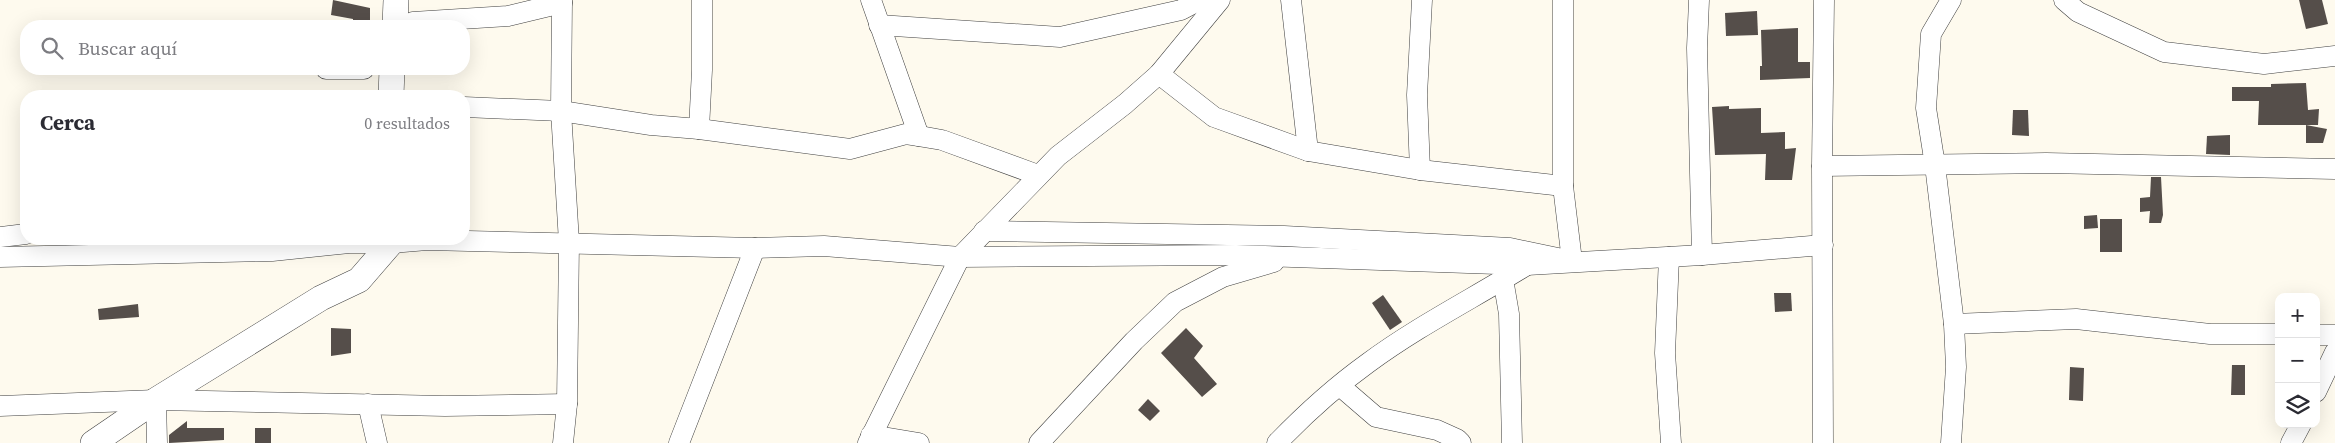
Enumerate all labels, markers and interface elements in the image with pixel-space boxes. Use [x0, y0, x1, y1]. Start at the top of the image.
search box [20, 20, 470, 75]
icon: search [38, 34, 66, 62]
text: Buscar aquí [78, 35, 177, 61]
text: Cerca [40, 108, 95, 137]
text: 0 resultados [364, 112, 450, 134]
map controls [2275, 293, 2320, 428]
button: + [2275, 293, 2320, 338]
button: − [2275, 338, 2320, 383]
button: layers [2275, 383, 2320, 428]

